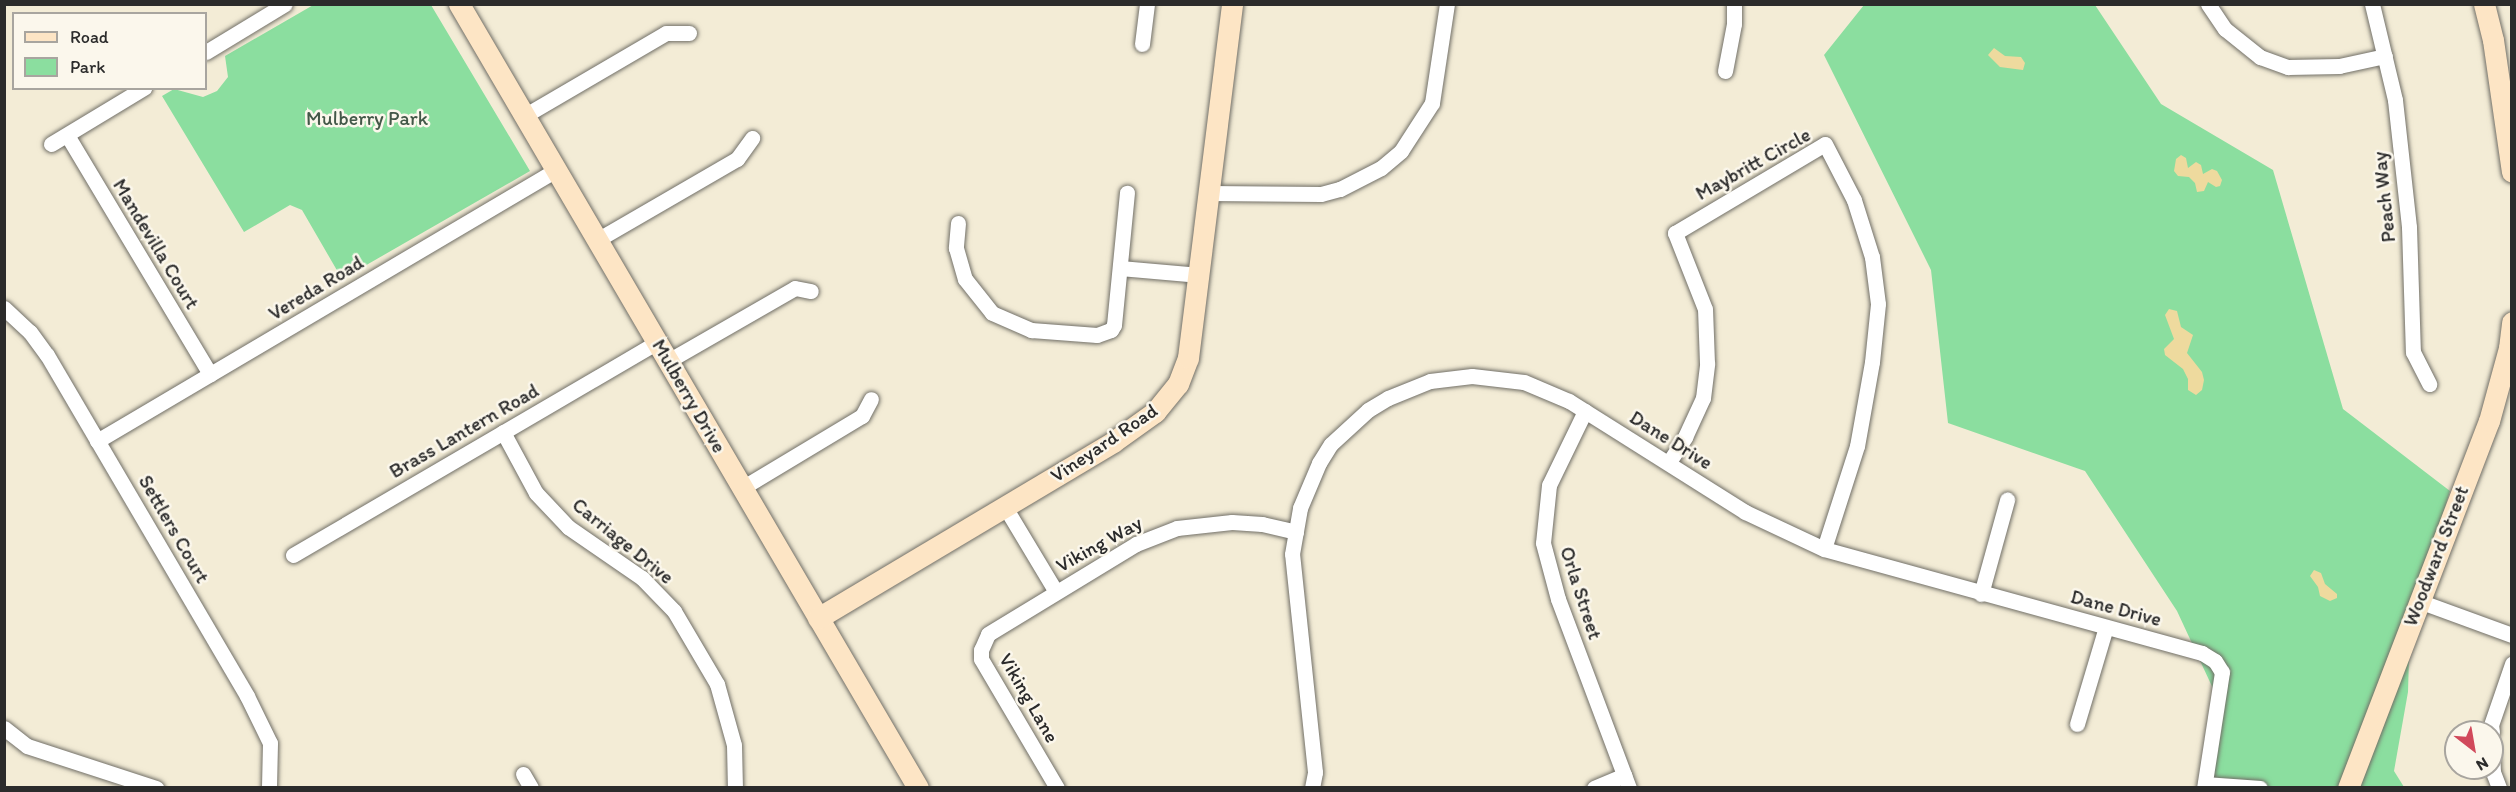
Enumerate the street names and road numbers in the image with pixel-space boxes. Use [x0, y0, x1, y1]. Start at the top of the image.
street label: Maybritt Circle [1691, 123, 1815, 205]
street label: Peach Way [2367, 151, 2401, 243]
street label: Mandevilla Court [108, 175, 204, 313]
street label: Vereda Road [264, 250, 368, 326]
street label: Mulberry Drive [647, 335, 731, 457]
street label: Brass Lantern Road [385, 378, 543, 484]
street label: Vineyard Road [1046, 398, 1162, 488]
street label: Dane Drive [1625, 405, 1717, 475]
street label: Settlers Court [133, 471, 215, 587]
street label: Woodward Street [2398, 483, 2474, 629]
street label: Carriage Drive [567, 493, 679, 589]
street label: Viking Way [1052, 511, 1146, 577]
street label: Orla Street [1555, 544, 1607, 642]
street label: Dane Drive [2067, 584, 2165, 632]
street label: Viking Lane [994, 649, 1064, 747]

